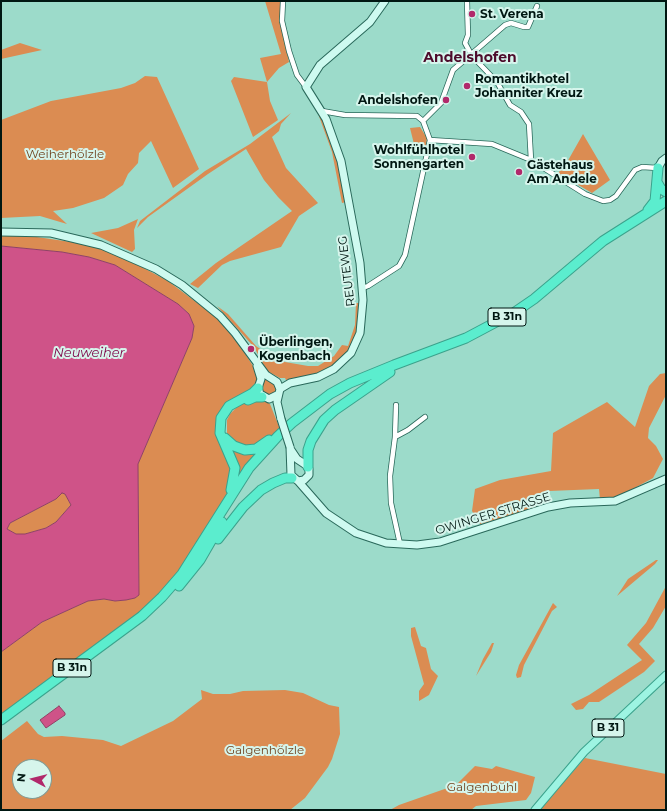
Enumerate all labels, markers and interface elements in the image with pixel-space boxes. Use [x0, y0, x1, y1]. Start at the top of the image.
place label: St. Verena [480, 7, 544, 21]
marker: St. Verena [467, 9, 477, 19]
district label: Andelshofen [423, 50, 517, 66]
place label: Romantikhotel Johanniter Kreuz [475, 72, 583, 100]
marker: Romantikhotel Johanniter Kreuz [462, 81, 472, 91]
place label: Andelshofen [358, 93, 438, 107]
marker: Andelshofen [441, 95, 451, 105]
place label: Wohlfühlhotel Sonnengarten [374, 143, 464, 171]
park label: Weiherhölzle [26, 147, 104, 161]
marker: Wohlfühlhotel Sonnengarten [467, 152, 477, 162]
place label: Gästehaus Am Andele [527, 158, 597, 186]
marker: Gästehaus Am Andele [514, 167, 524, 177]
street label: REUTEWEG [336, 235, 358, 307]
road number: B 31n [488, 308, 526, 326]
place label: Überlingen, Kogenbach [259, 335, 332, 363]
marker: Überlingen, Kogenbach [246, 344, 256, 354]
water label: Neuweiher [53, 345, 125, 361]
street label: OWINGER STRASSE [434, 490, 552, 538]
road number: B 31n [53, 659, 91, 677]
road number: B 31 [592, 719, 624, 737]
park label: Galgenhölzle [226, 743, 304, 757]
north arrow [12, 759, 52, 799]
text: N [14, 772, 29, 783]
park label: Galgenbühl [447, 780, 517, 794]

